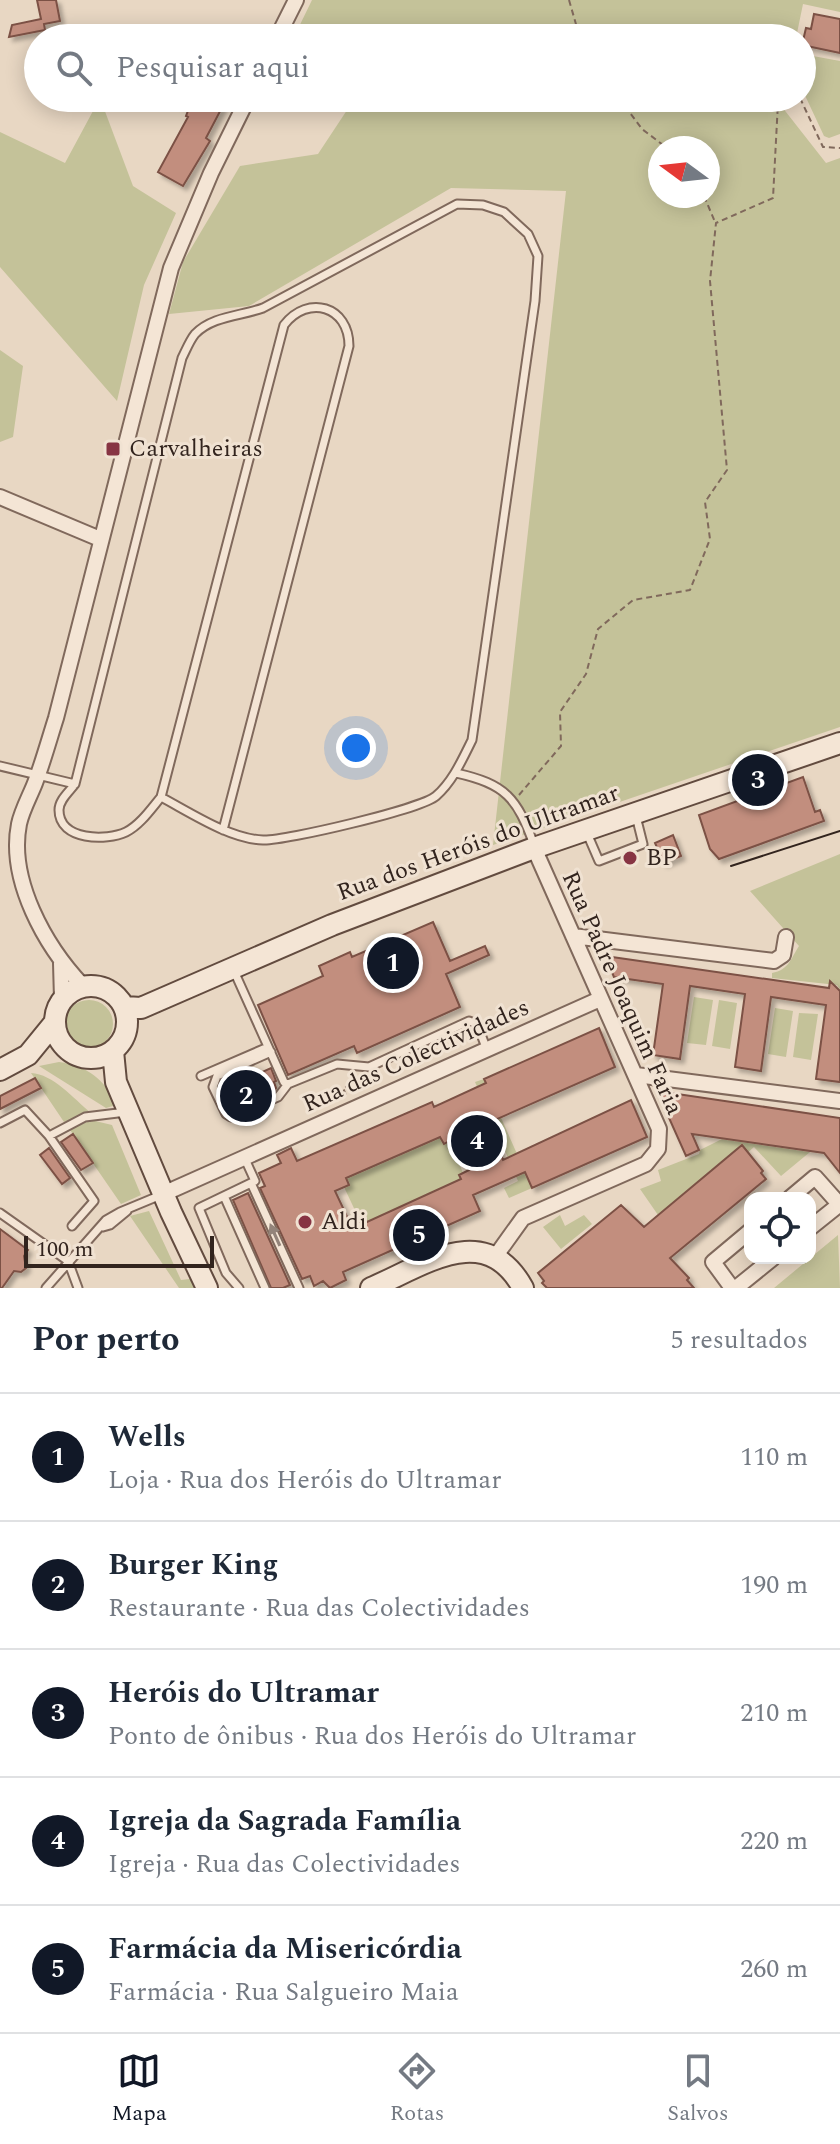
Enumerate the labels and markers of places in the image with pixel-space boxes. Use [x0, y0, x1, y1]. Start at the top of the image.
place label: Carvalheiras [129, 431, 263, 467]
marker: Carvalheiras [104, 440, 122, 458]
pin: 3 [732, 750, 784, 810]
place label: BP [646, 840, 677, 876]
marker: BP [621, 849, 639, 867]
pin: 1 [367, 933, 419, 993]
pin: 2 [220, 1066, 272, 1126]
pin: 4 [451, 1111, 503, 1171]
place label: Aldi [321, 1204, 367, 1240]
pin: 5 [393, 1205, 445, 1265]
marker: Aldi [296, 1213, 314, 1231]

